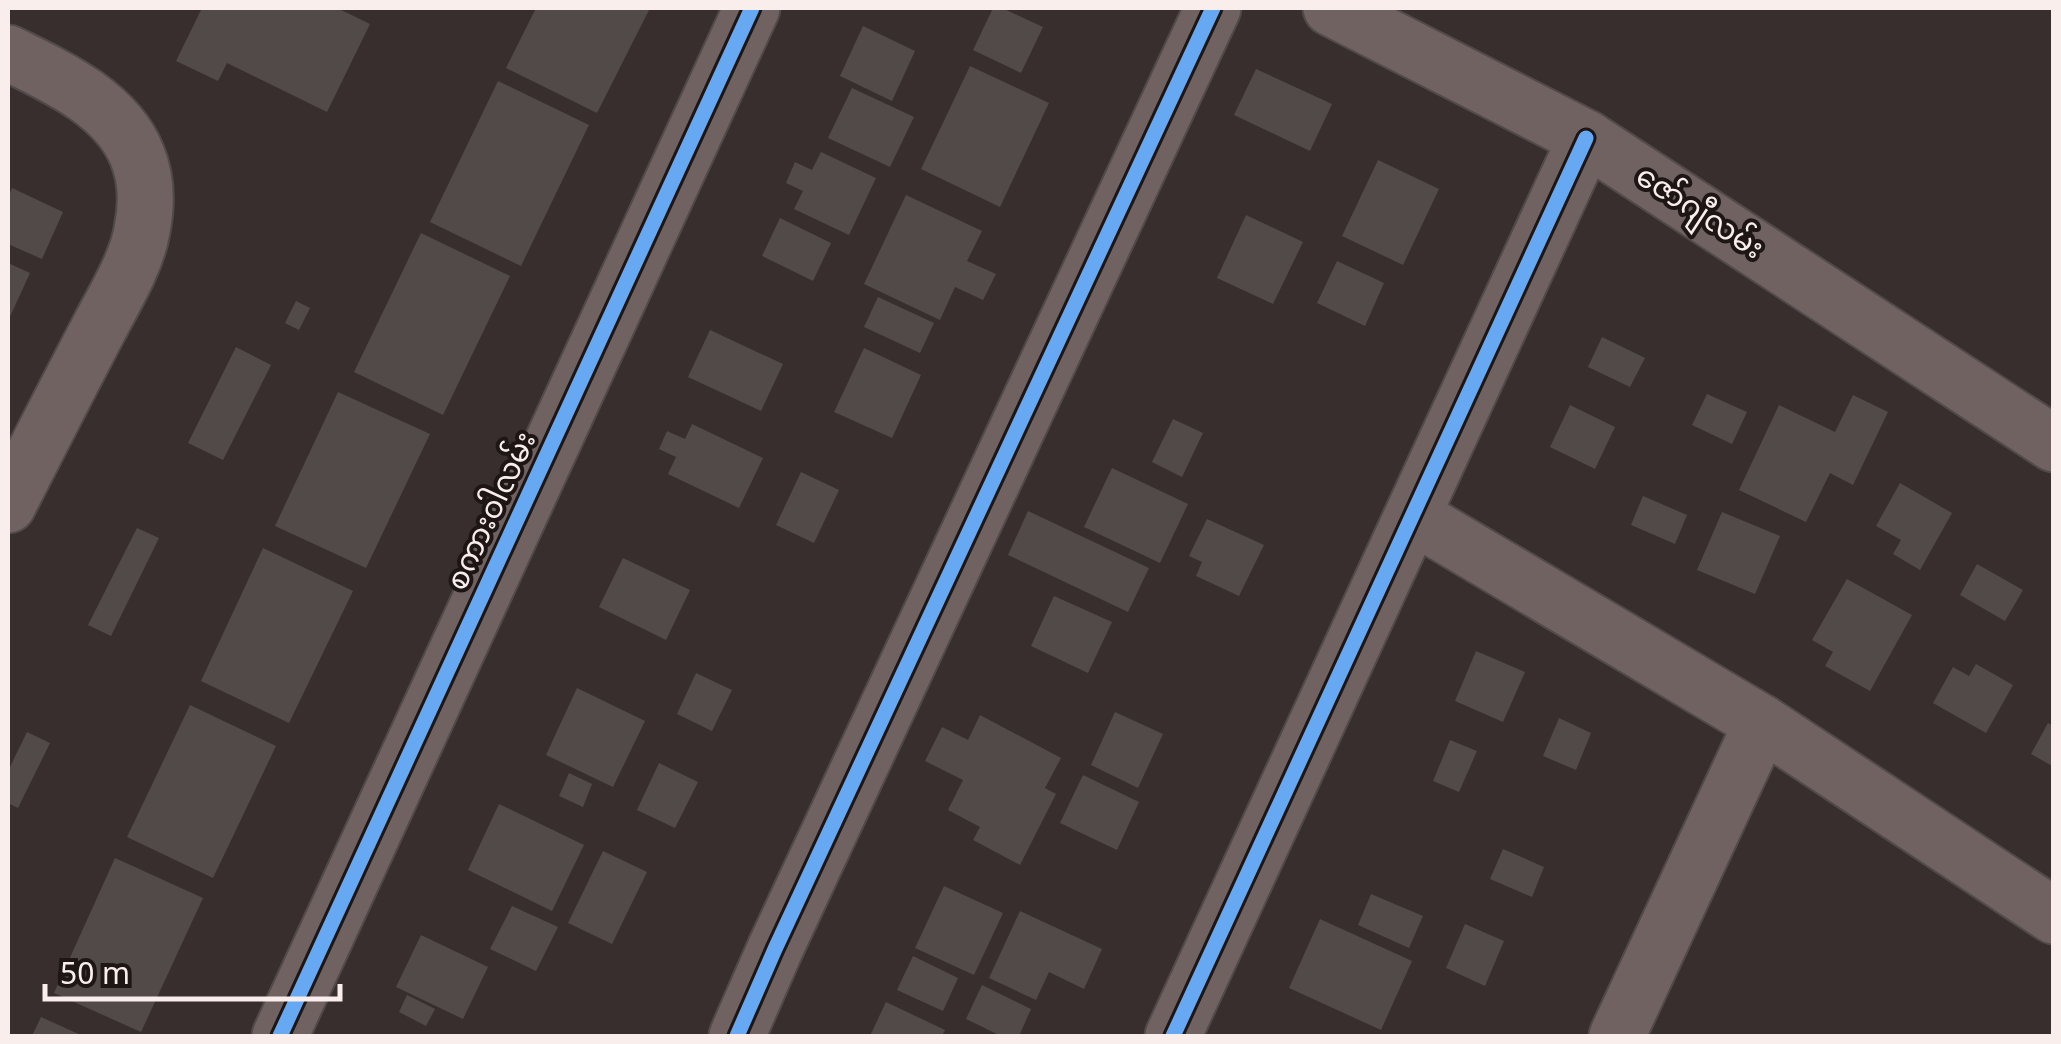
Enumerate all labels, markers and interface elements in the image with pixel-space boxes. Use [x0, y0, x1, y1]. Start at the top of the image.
street label: ဇော်ဂျီလမ်း [1620, 147, 1777, 282]
street label: စကားဝါလမ်း [428, 421, 560, 604]
scale bar [45, 939, 340, 1001]
text: 50 m [60, 944, 130, 1010]

